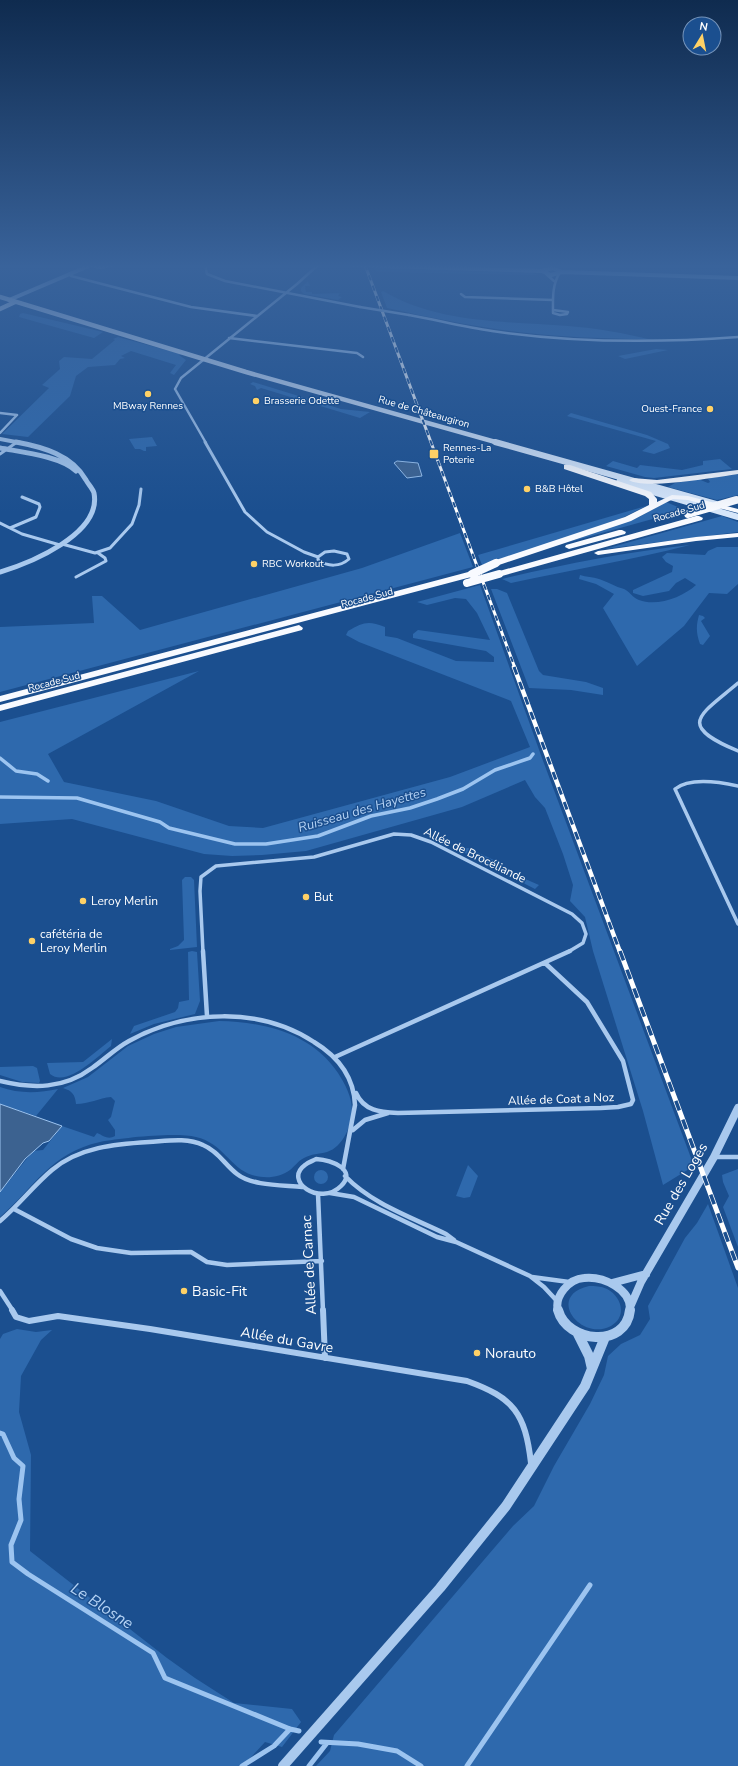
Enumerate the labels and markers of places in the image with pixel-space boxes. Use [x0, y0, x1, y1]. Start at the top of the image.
marker: MBway Rennes [143, 389, 153, 399]
place label: Brasserie Odette [264, 394, 339, 408]
marker: Brasserie Odette [251, 396, 261, 406]
place label: MBway Rennes [113, 399, 183, 413]
place label: Ouest-France [641, 402, 702, 416]
marker: Ouest-France [705, 404, 715, 414]
place label: Rennes-La Poterie [443, 441, 491, 467]
marker: Rennes-La Poterie [428, 448, 440, 460]
place label: B&B Hôtel [535, 482, 583, 496]
marker: B&B Hôtel [522, 484, 532, 494]
place label: RBC Workout [262, 557, 324, 571]
marker: RBC Workout [249, 559, 259, 569]
place label: But [314, 889, 334, 905]
marker: But [301, 892, 311, 902]
place label: Leroy Merlin [91, 893, 158, 909]
marker: Leroy Merlin [78, 896, 88, 906]
place label: cafétéria de Leroy Merlin [40, 926, 107, 956]
marker: cafétéria de Leroy Merlin [27, 936, 37, 946]
place label: Basic-Fit [192, 1282, 247, 1301]
marker: Basic-Fit [179, 1286, 189, 1296]
place label: Norauto [485, 1344, 536, 1363]
marker: Norauto [472, 1348, 482, 1358]

